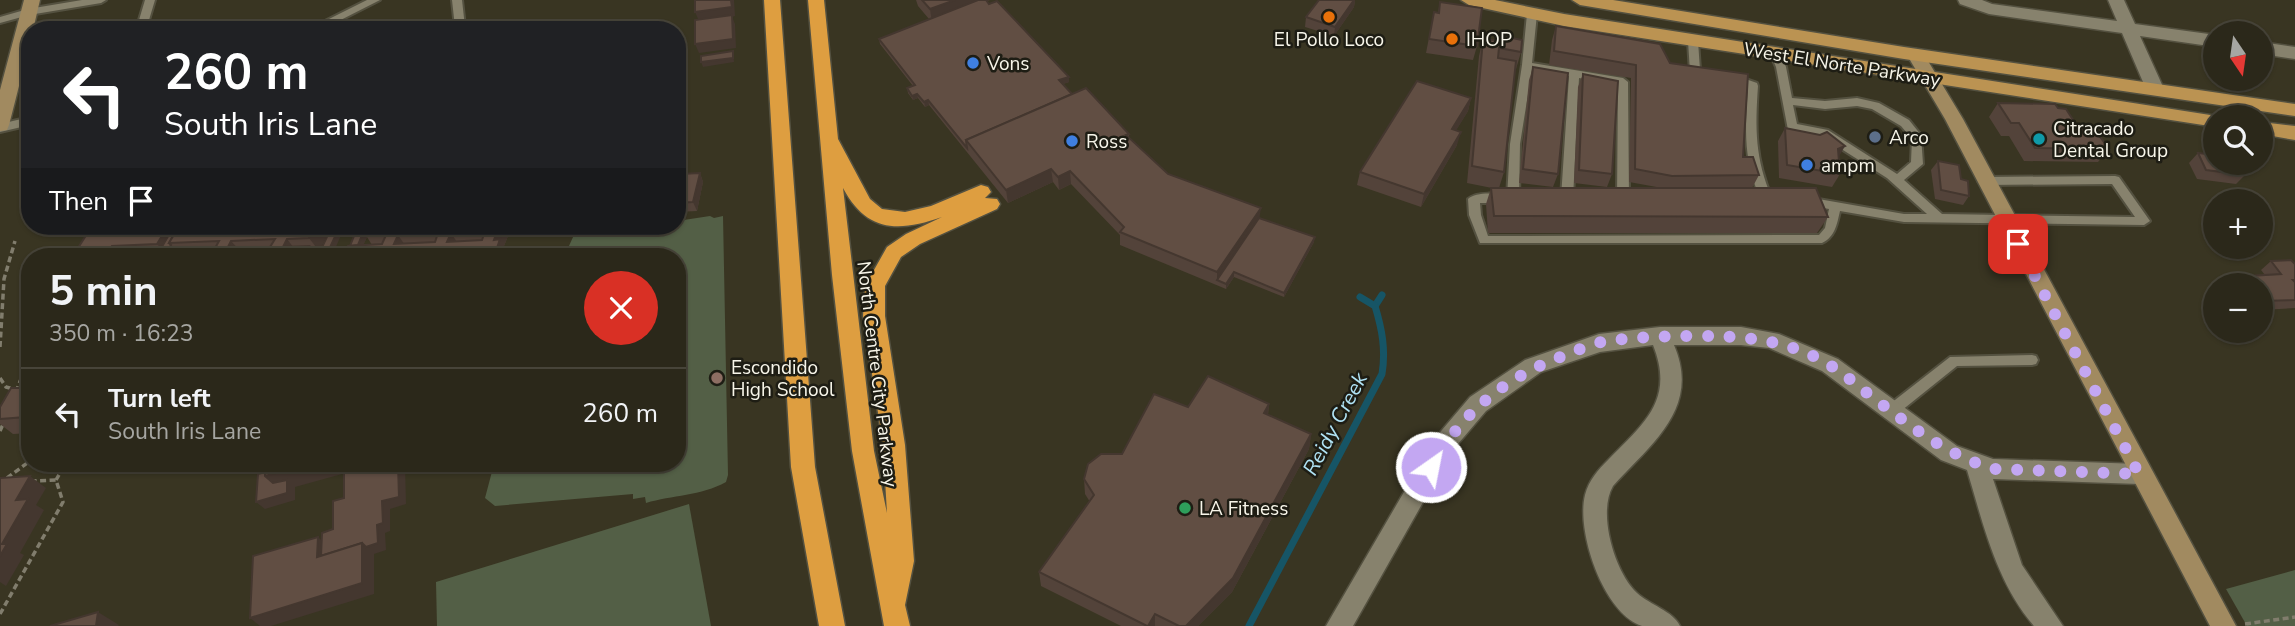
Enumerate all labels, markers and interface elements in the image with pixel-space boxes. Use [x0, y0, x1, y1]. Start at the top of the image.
marker: El Pollo Loco [1321, 9, 1337, 25]
north arrow [2203, 21, 2273, 91]
map controls [2203, 21, 2273, 343]
place label: El Pollo Loco [1274, 27, 1384, 53]
place label: IHOP [1466, 27, 1512, 53]
marker: IHOP [1444, 31, 1460, 47]
street label: West El Norte Parkway [1742, 37, 1942, 93]
text: 260 m [164, 39, 308, 106]
icon: left [49, 49, 140, 140]
place label: Vons [986, 51, 1029, 77]
marker: Vons [965, 55, 981, 71]
text: South Iris Lane [164, 103, 377, 146]
button: search [2203, 105, 2273, 175]
place label: Citracado Dental Group [2053, 116, 2168, 164]
place label: Arco [1889, 125, 1929, 151]
place label: Ross [1086, 129, 1127, 155]
marker: Arco [1867, 129, 1883, 145]
marker: Citracado Dental Group [2031, 131, 2047, 147]
marker: Ross [1064, 133, 1080, 149]
place label: ampm [1821, 153, 1875, 179]
marker: ampm [1799, 157, 1815, 173]
icon: arrive [122, 182, 160, 220]
text: Then [49, 184, 108, 219]
button: + [2203, 189, 2273, 259]
pin [1988, 214, 2048, 274]
icon: arrive [1999, 225, 2037, 263]
street label: North Centre City Parkway [850, 260, 904, 489]
text: 5 min [49, 263, 158, 320]
button: close [584, 271, 658, 345]
button: − [2203, 273, 2273, 343]
text: 350 m · 16:23 [49, 318, 194, 349]
place label: Escondido High School [731, 355, 835, 403]
water label: Reidy Creek [1296, 367, 1374, 480]
marker: Escondido High School [709, 370, 725, 386]
text: Turn left [108, 381, 211, 416]
icon: left [49, 395, 87, 433]
text: 260 m [582, 396, 658, 431]
text: South Iris Lane [108, 416, 261, 447]
position arrow [1394, 430, 1468, 504]
place label: LA Fitness [1199, 496, 1288, 522]
marker: LA Fitness [1177, 500, 1193, 516]

